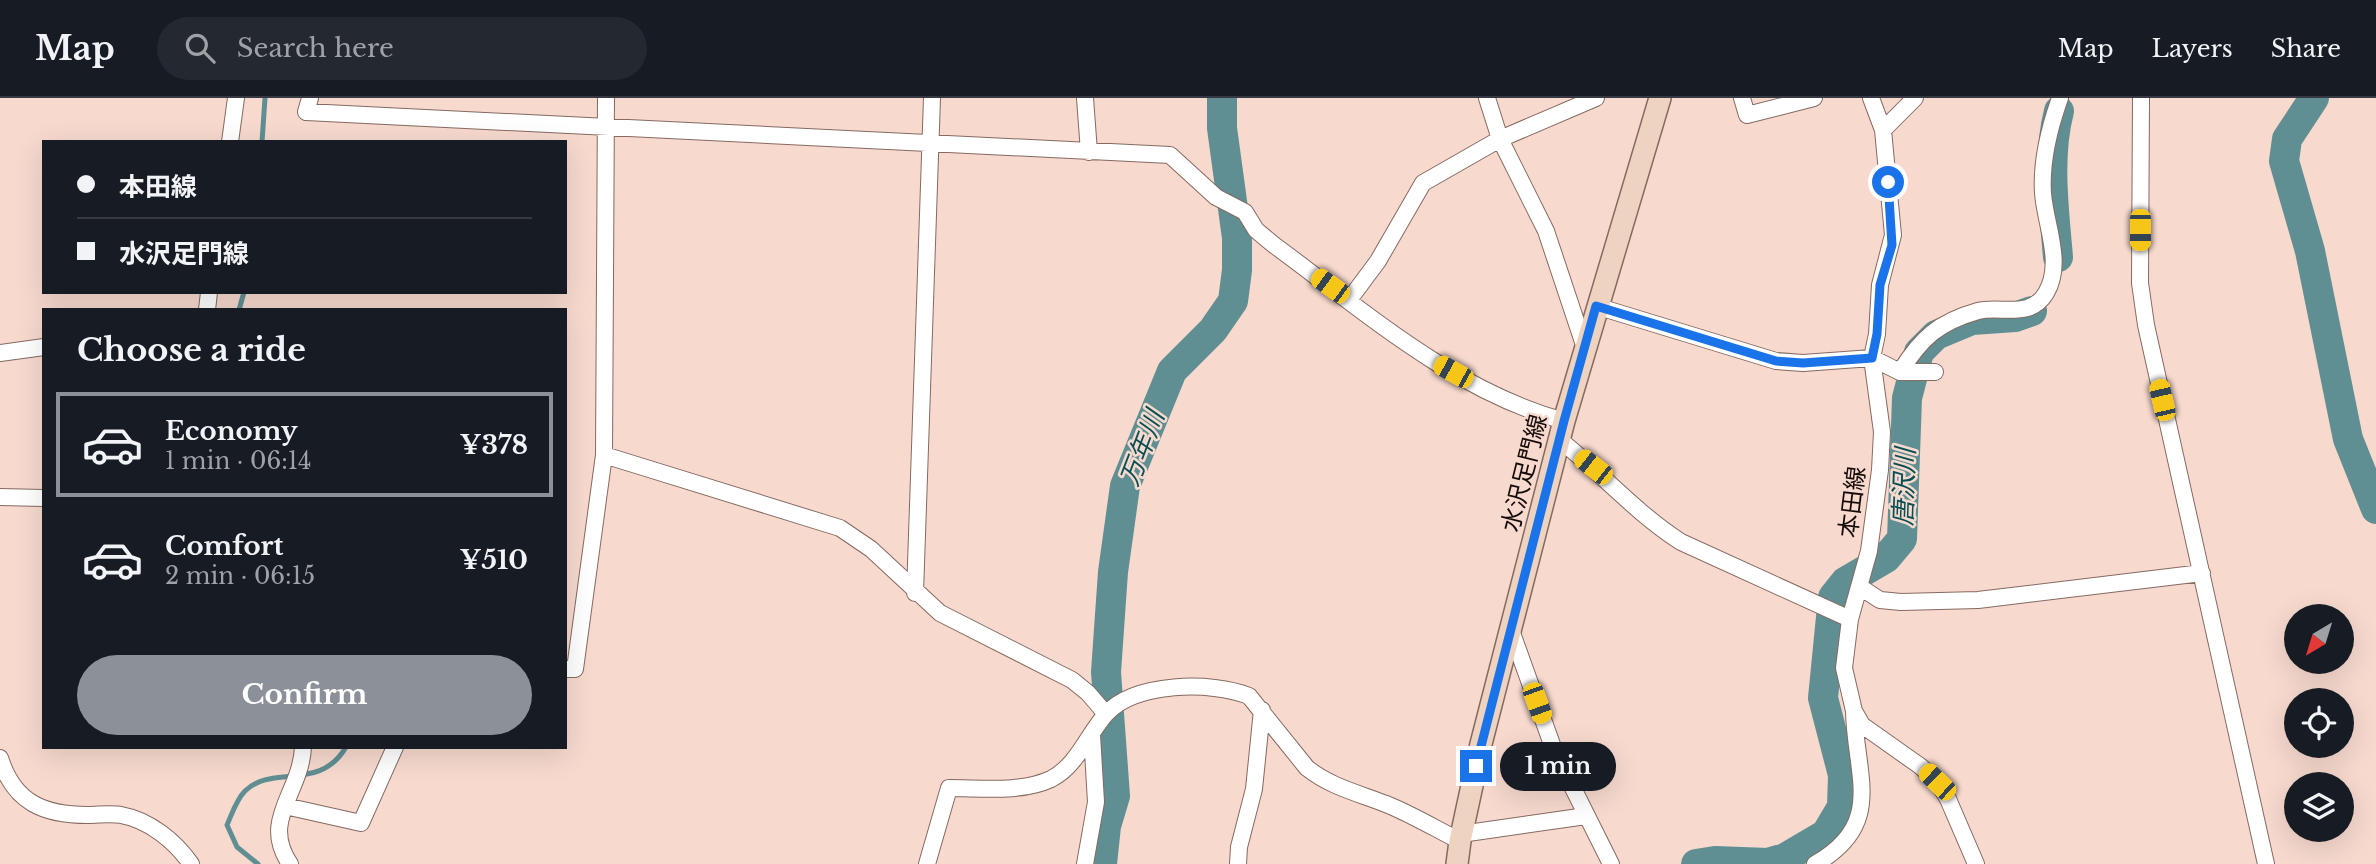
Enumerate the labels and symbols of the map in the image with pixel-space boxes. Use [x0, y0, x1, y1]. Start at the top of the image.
route start [1872, 166, 1904, 198]
car [2130, 209, 2151, 251]
car [1307, 265, 1354, 307]
car [1430, 353, 1477, 391]
car [2148, 377, 2177, 423]
water label: 万年川 [1113, 403, 1172, 490]
street label: 水沢足門線 [1495, 411, 1553, 535]
water label: 唐沢川 [1887, 444, 1921, 527]
car [1570, 446, 1617, 488]
street label: 本田線 [1833, 465, 1871, 539]
north arrow [2284, 604, 2354, 674]
car [1520, 680, 1555, 726]
callout: 1 min [1500, 742, 1616, 790]
route end [1460, 750, 1492, 782]
car [1915, 760, 1960, 804]

